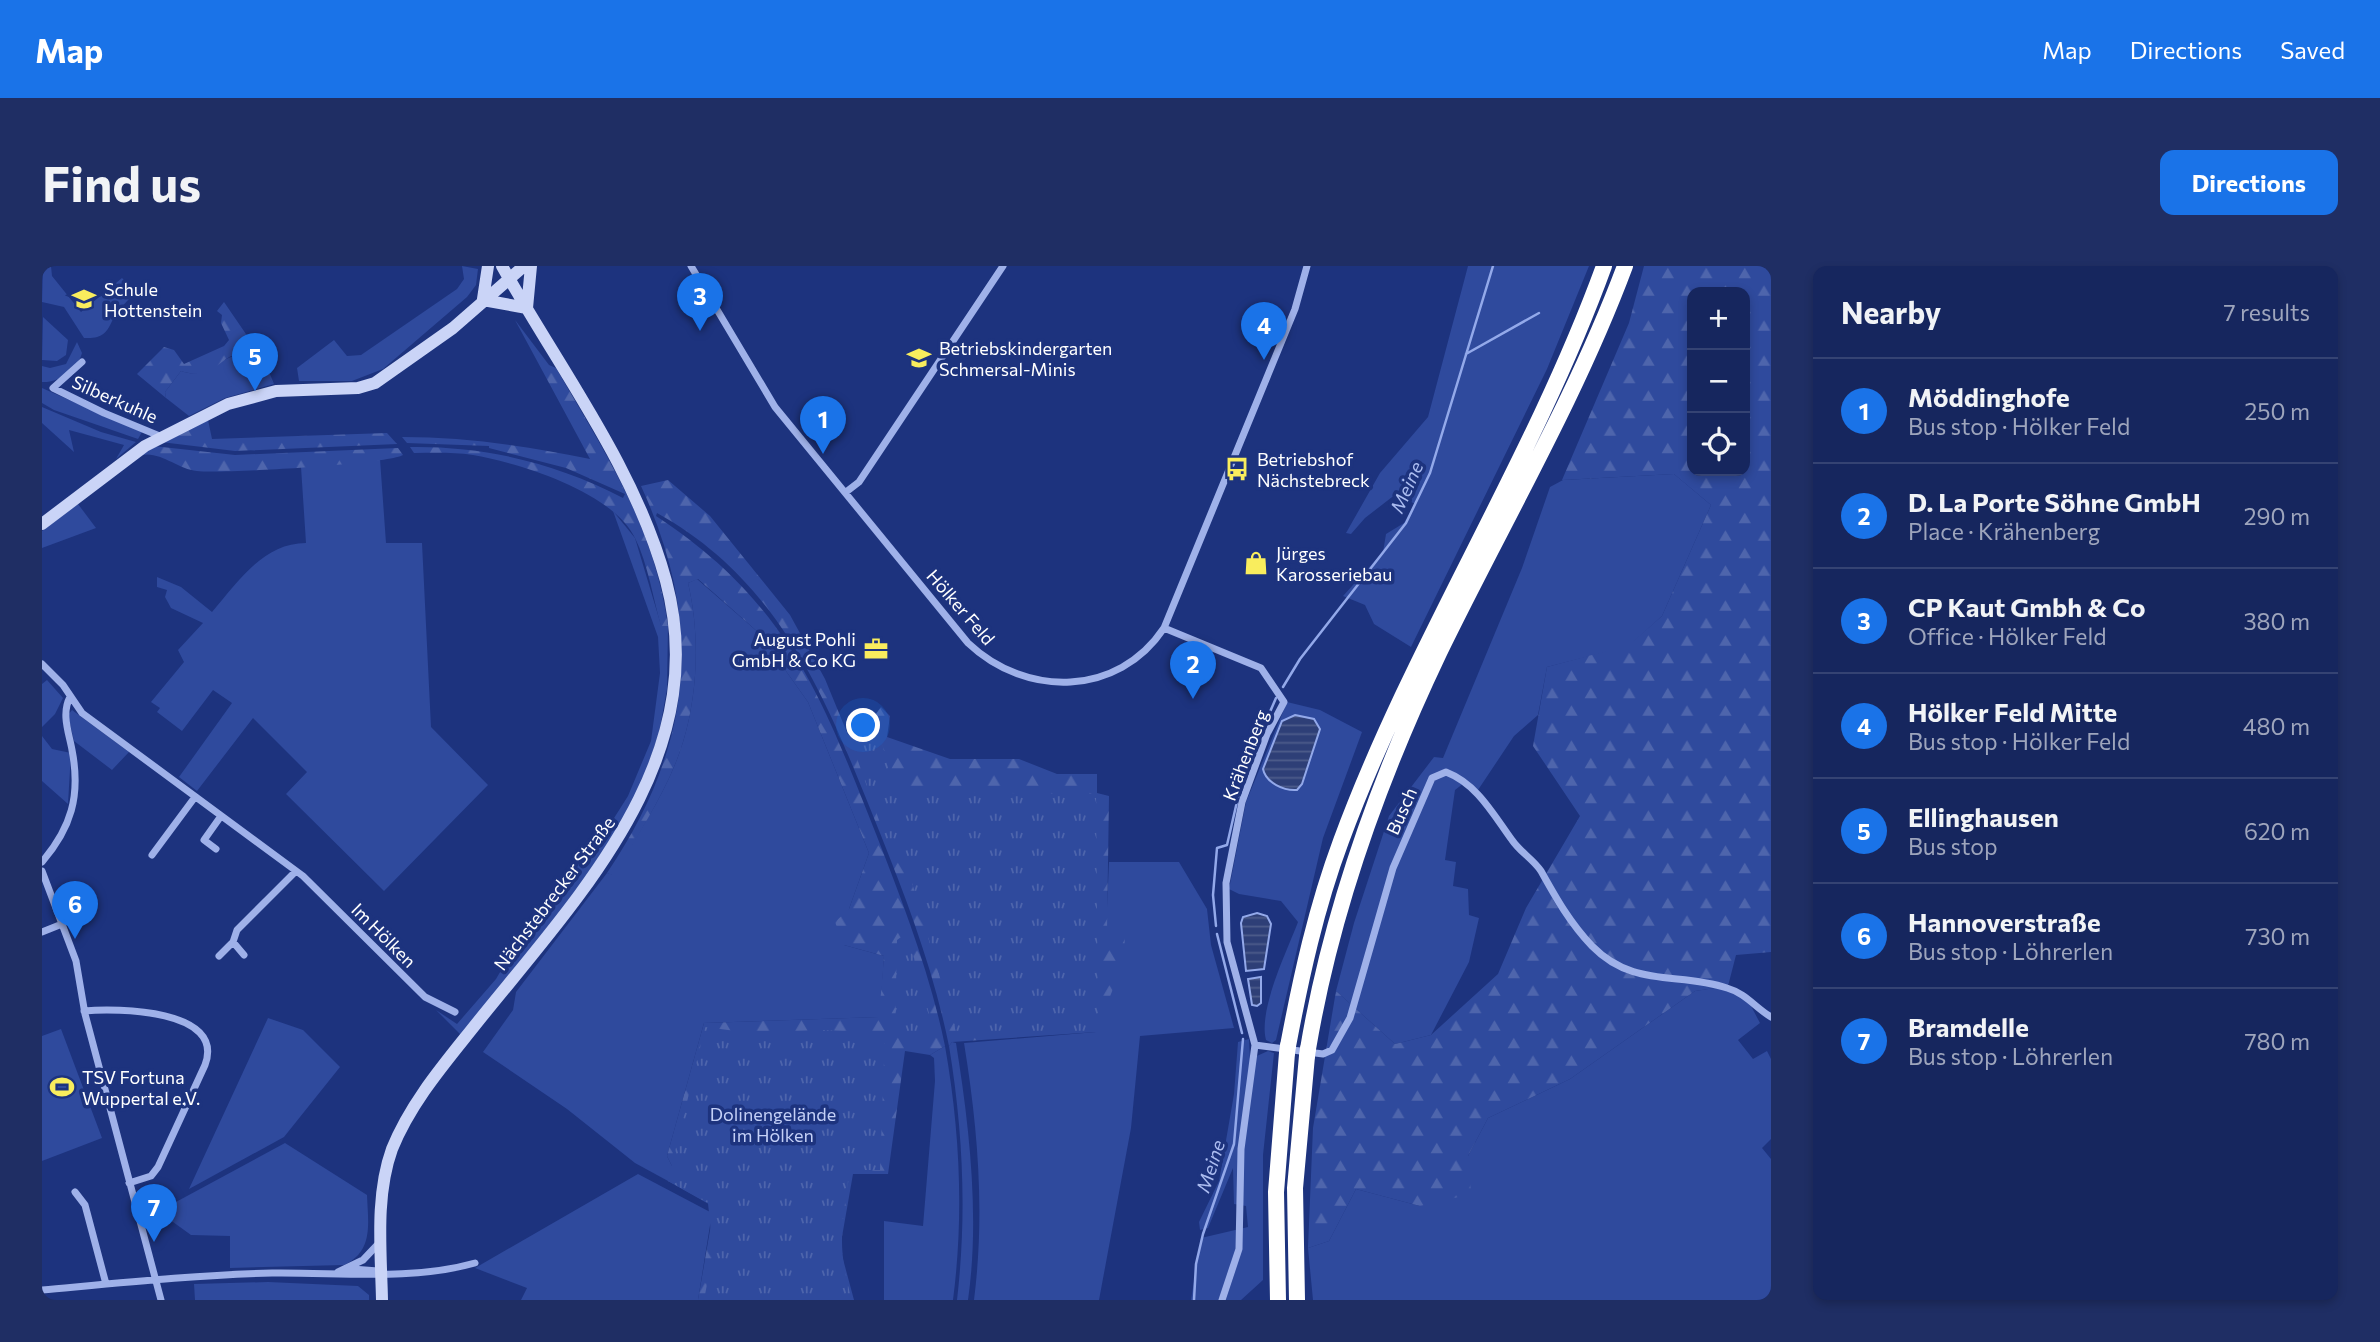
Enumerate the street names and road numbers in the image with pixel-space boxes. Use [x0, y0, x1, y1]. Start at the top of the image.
street label: Silberkuhle [69, 370, 161, 428]
street label: Hölker Feld [922, 565, 1000, 649]
street label: Krähenberg [1218, 706, 1272, 804]
street label: Busch [1381, 784, 1421, 838]
street label: Nächstebrecker Straße [489, 812, 619, 974]
street label: Im Hölken [347, 898, 421, 972]

